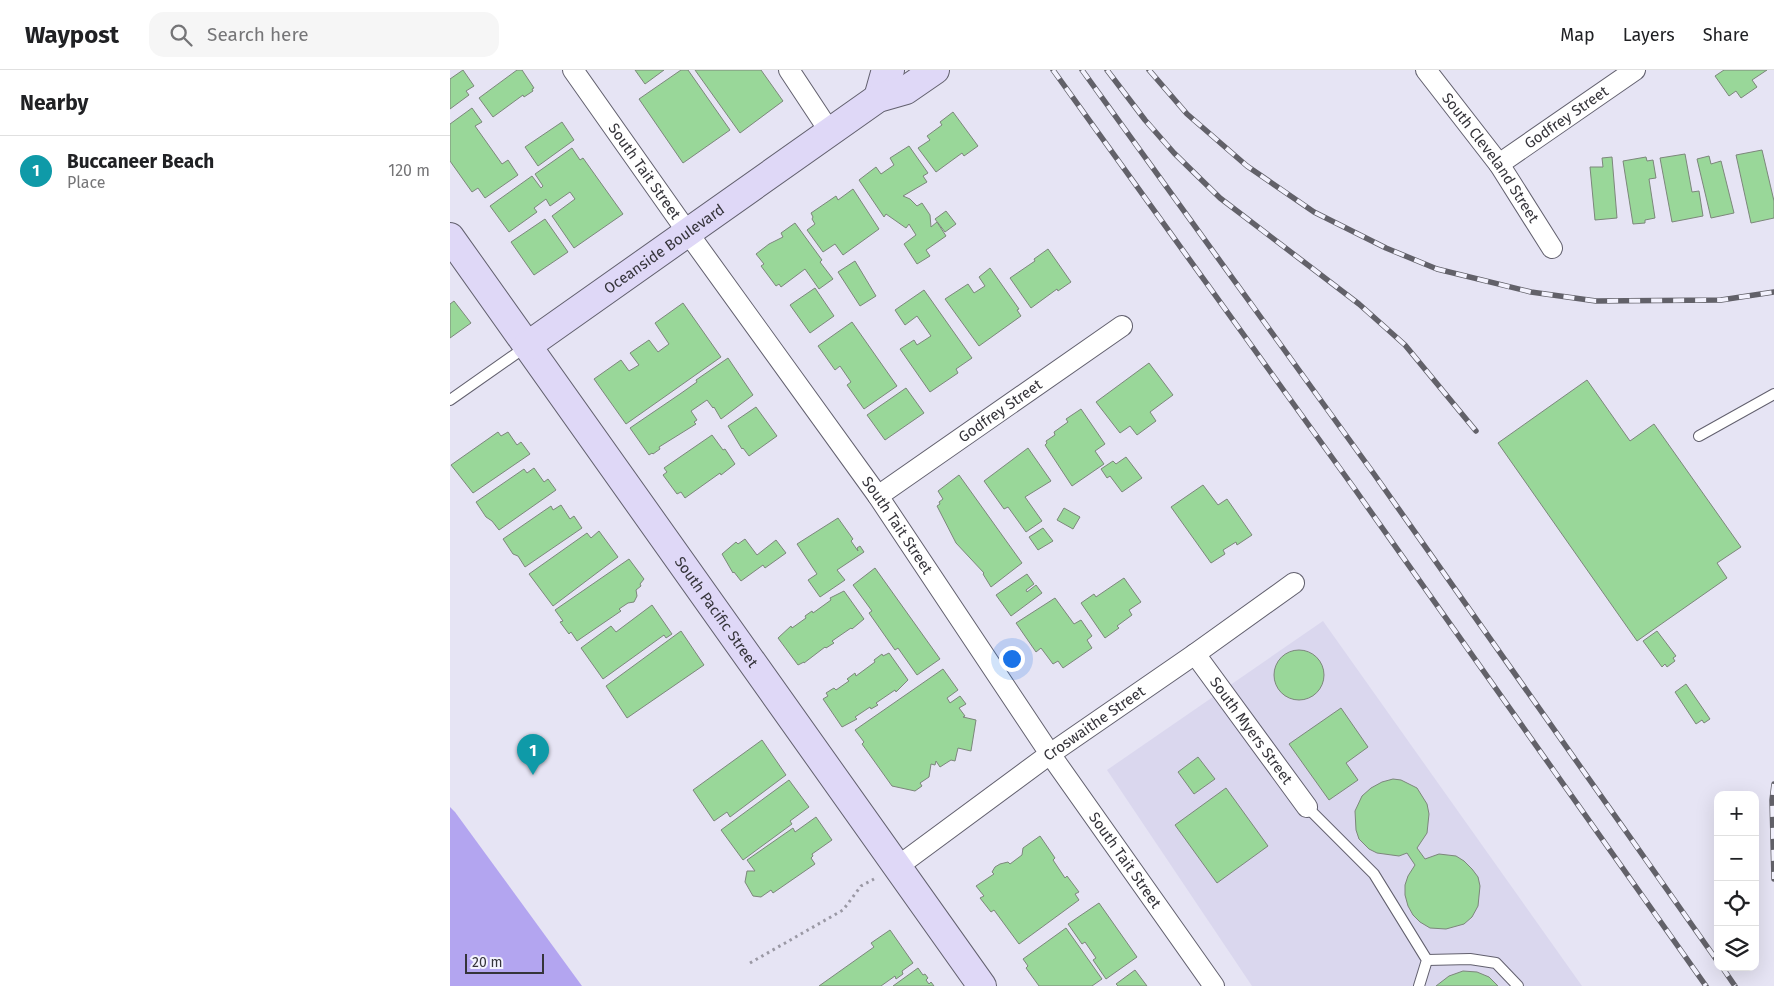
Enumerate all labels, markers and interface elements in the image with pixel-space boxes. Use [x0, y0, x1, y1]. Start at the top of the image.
search box [149, 12, 499, 57]
text: Waypost [25, 21, 119, 49]
icon: search [167, 21, 195, 49]
text: Search here [207, 23, 309, 46]
text: Map [1560, 24, 1595, 46]
text: Layers [1623, 24, 1675, 46]
text: Share [1703, 24, 1749, 46]
street label: Godfrey Street [1521, 82, 1612, 153]
street label: South Cleveland Street [1438, 89, 1543, 226]
text: Nearby [20, 90, 88, 116]
street label: South Tait Street [604, 120, 685, 223]
text: Buccaneer Beach [67, 150, 214, 173]
text: 1 [32, 161, 40, 180]
text: 120 m [388, 161, 430, 180]
text: Place [67, 173, 106, 192]
street label: Oceanside Boulevard [600, 200, 728, 298]
street label: Godfrey Street [955, 375, 1046, 446]
street label: South Tait Street [858, 473, 937, 578]
street label: South Pacific Street [671, 553, 762, 671]
your location [999, 646, 1025, 672]
street label: South Myers Street [1206, 674, 1297, 788]
street label: Croswaithe Street [1040, 682, 1149, 765]
pin: 1 [517, 734, 549, 775]
map controls [1714, 791, 1759, 971]
button: + [1714, 791, 1759, 836]
street label: South Tait Street [1085, 809, 1165, 912]
button: − [1714, 836, 1759, 881]
button: locate [1714, 881, 1759, 926]
button: layers [1714, 926, 1759, 971]
scale bar [465, 951, 544, 974]
text: 20 m [472, 954, 502, 971]

